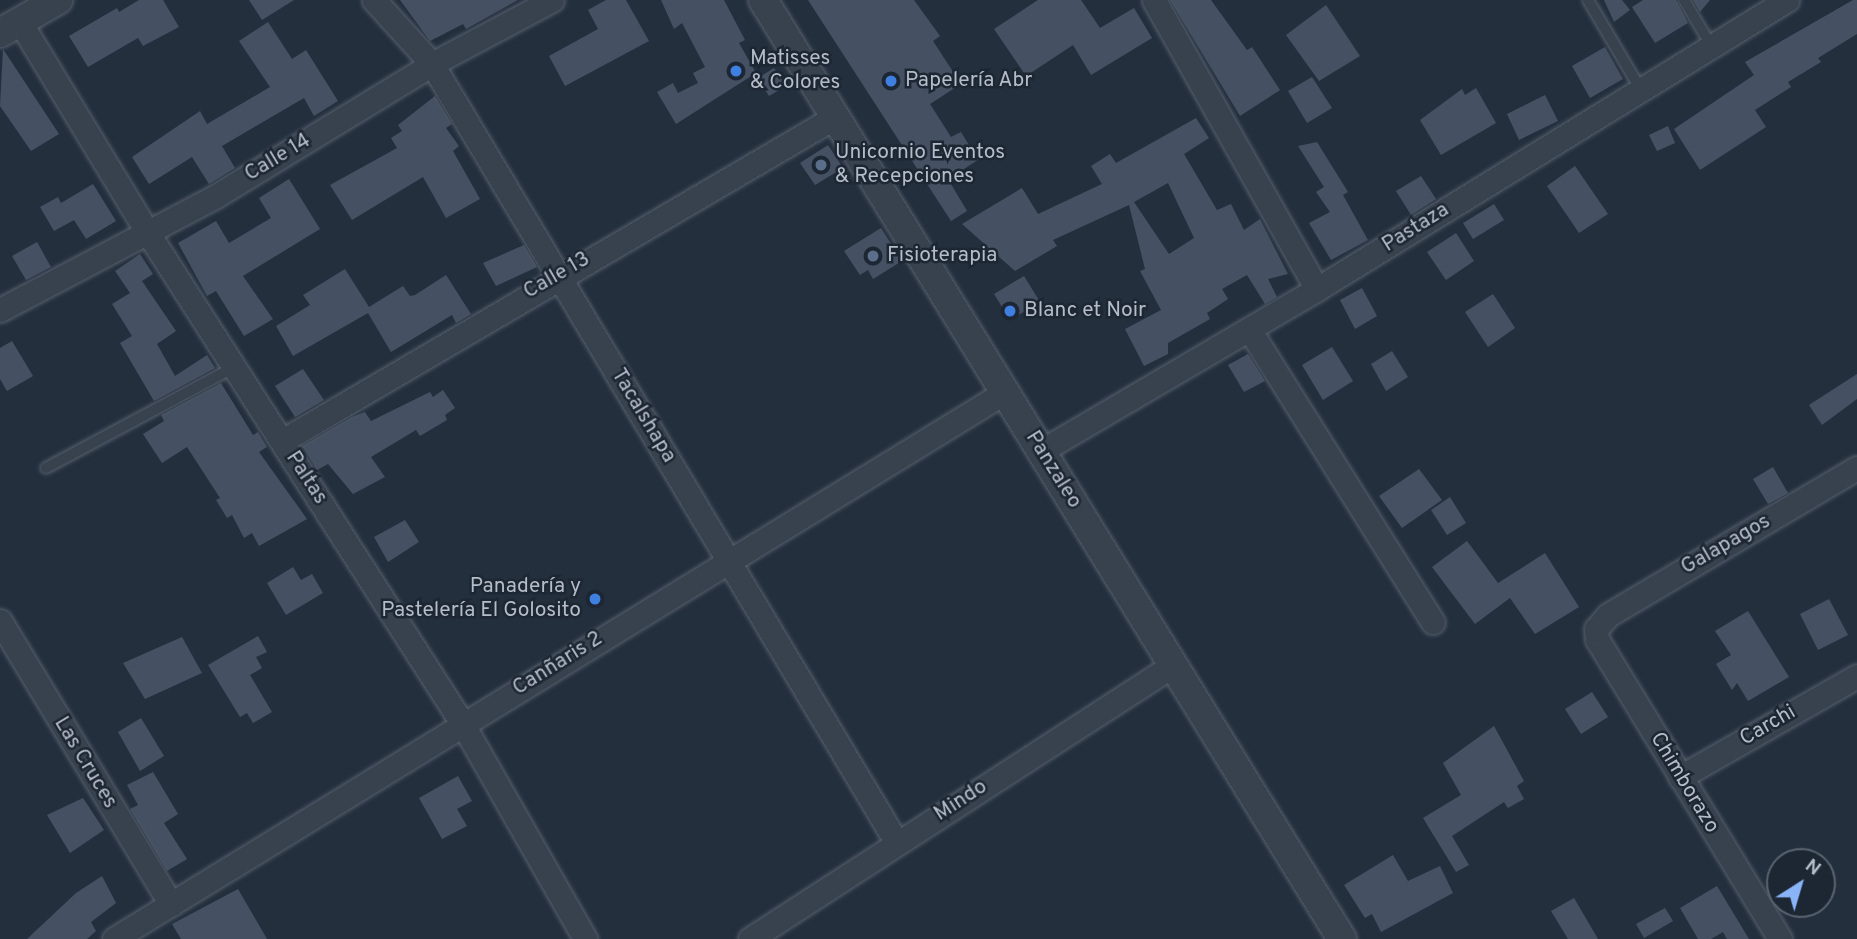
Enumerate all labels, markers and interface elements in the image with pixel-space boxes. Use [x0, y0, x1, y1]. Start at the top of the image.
place label: Matisses & Colores [750, 46, 840, 96]
marker: Matisses & Colores [728, 63, 744, 79]
place label: Papelería Abr [905, 68, 1033, 94]
marker: Papelería Abr [883, 73, 899, 89]
street label: Calle 14 [241, 129, 315, 187]
place label: Unicornio Eventos & Recepciones [835, 140, 1005, 190]
marker: Unicornio Eventos & Recepciones [813, 157, 829, 173]
street label: Pastaza [1378, 198, 1454, 258]
place label: Fisioterapia [887, 243, 997, 269]
street label: Calle 13 [519, 247, 595, 305]
marker: Fisioterapia [865, 248, 881, 264]
place label: Blanc et Noir [1024, 298, 1146, 324]
marker: Blanc et Noir [1002, 303, 1018, 319]
street label: Tacalshapa [605, 364, 681, 468]
street label: Panzaleo [1019, 427, 1087, 513]
street label: Paltas [280, 447, 332, 509]
street label: Galapagos [1677, 509, 1775, 581]
place label: Panadería y Pastelería El Golosito [381, 574, 581, 624]
marker: Panadería y Pastelería El Golosito [587, 591, 603, 607]
street label: Canñaris 2 [508, 627, 608, 701]
street label: Carchi [1736, 700, 1800, 752]
street label: Las Cruces [48, 713, 122, 813]
street label: Chimborazo [1644, 728, 1724, 838]
street label: Mindo [930, 775, 992, 827]
north arrow [1766, 848, 1836, 918]
text: N [1800, 854, 1825, 882]

